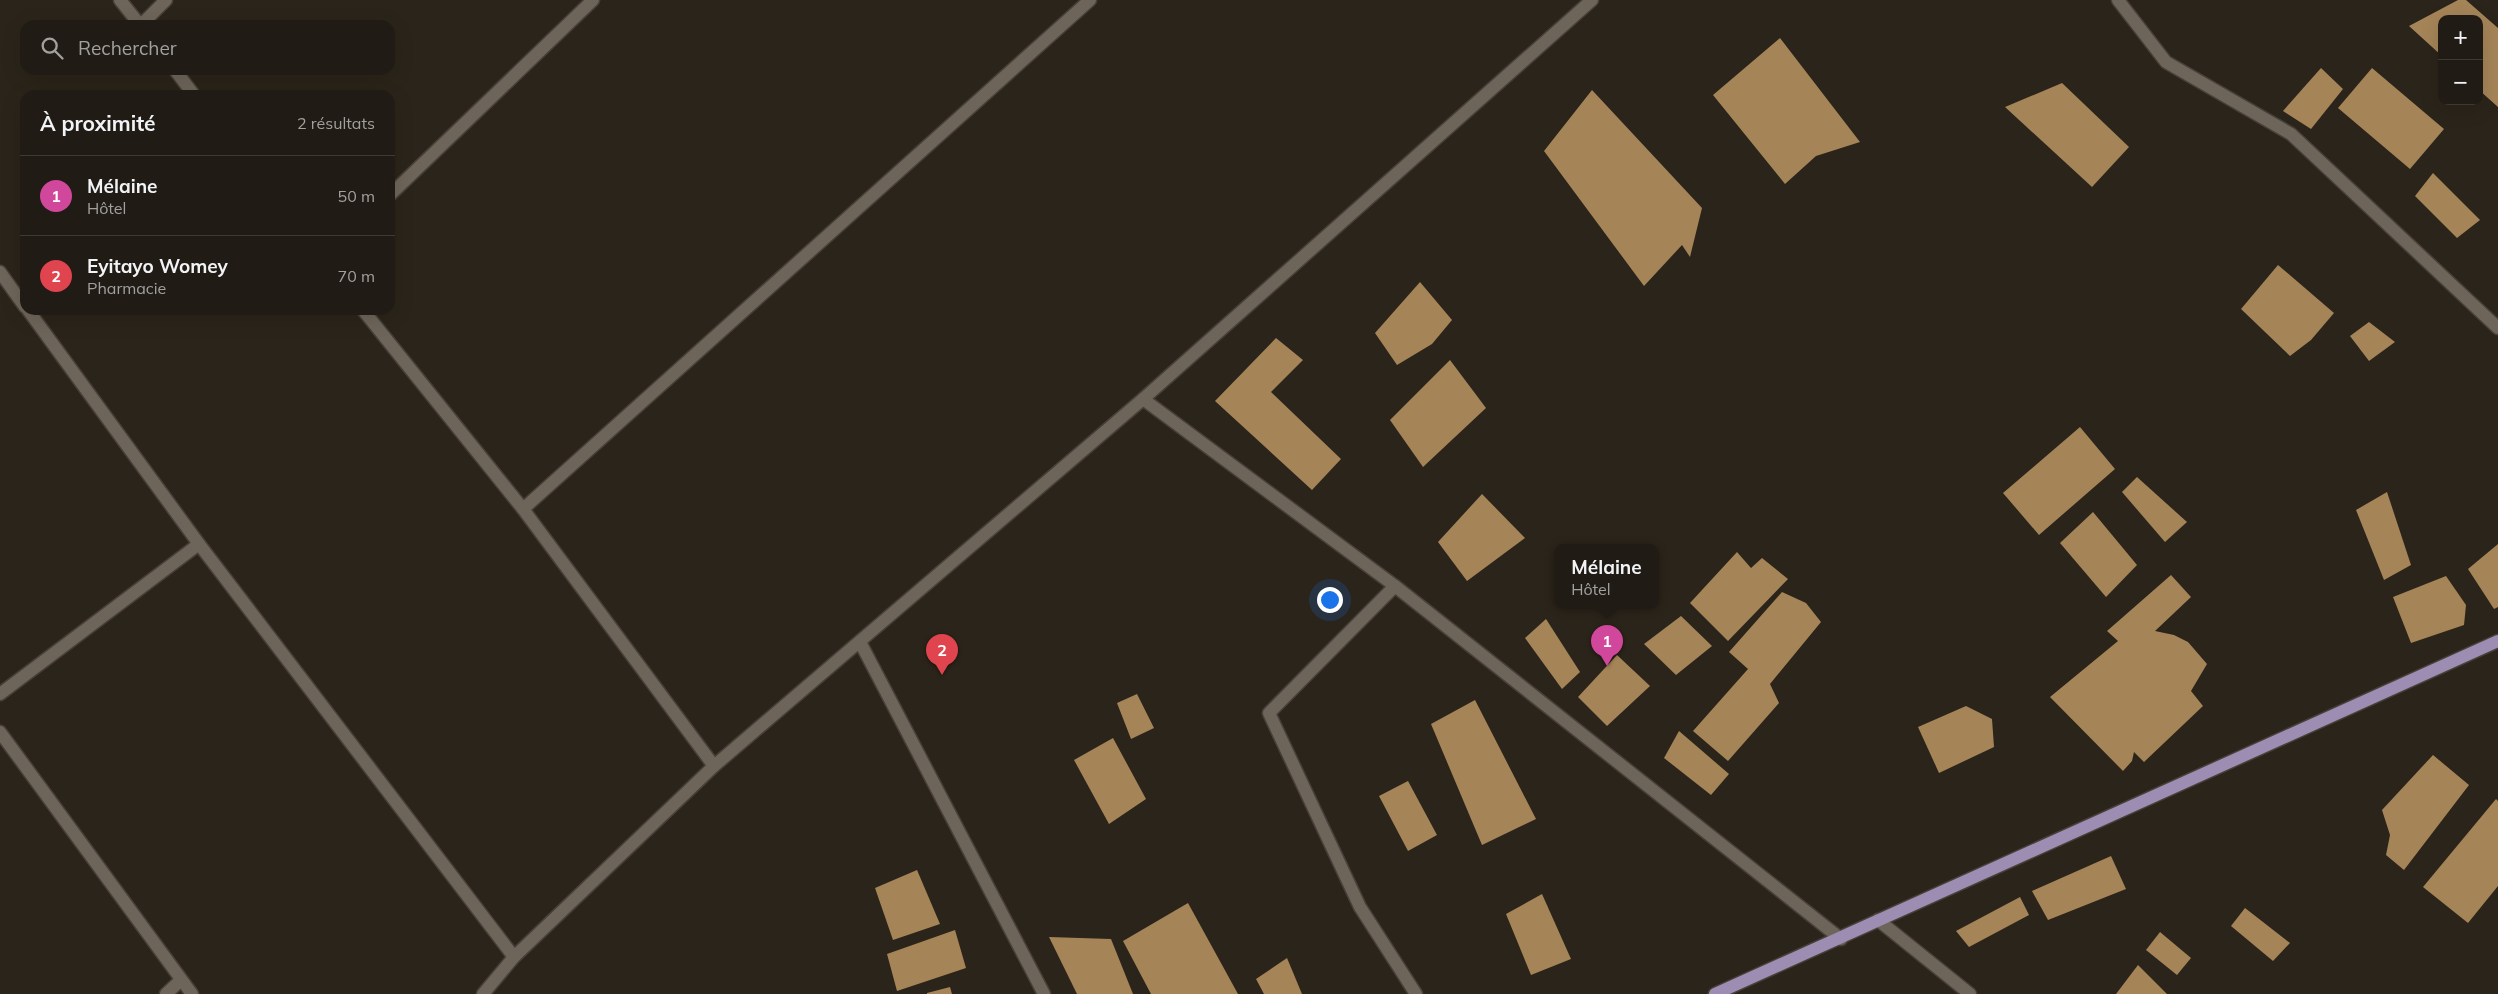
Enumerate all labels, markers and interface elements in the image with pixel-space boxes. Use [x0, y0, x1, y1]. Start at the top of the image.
map controls [2438, 15, 2483, 105]
button: + [2438, 15, 2483, 60]
search box [20, 20, 395, 75]
icon: search [38, 34, 66, 62]
text: Rechercher [78, 36, 177, 60]
button: − [2438, 60, 2483, 105]
text: À proximité [40, 110, 156, 136]
text: 2 résultats [297, 113, 375, 133]
text: Mélaine [87, 174, 158, 198]
text: 1 [51, 186, 61, 206]
text: 50 m [338, 186, 375, 206]
text: Hôtel [87, 198, 126, 218]
text: Eyitayo Womey [87, 254, 228, 278]
text: 2 [51, 266, 61, 286]
text: 70 m [338, 266, 375, 286]
text: Pharmacie [87, 278, 166, 298]
popup [1554, 544, 1659, 609]
text: Mélaine [1571, 555, 1642, 579]
text: Hôtel [1571, 579, 1611, 599]
your location [1317, 587, 1343, 613]
pin: 1 [1591, 625, 1623, 666]
pin: 2 [926, 634, 958, 675]

